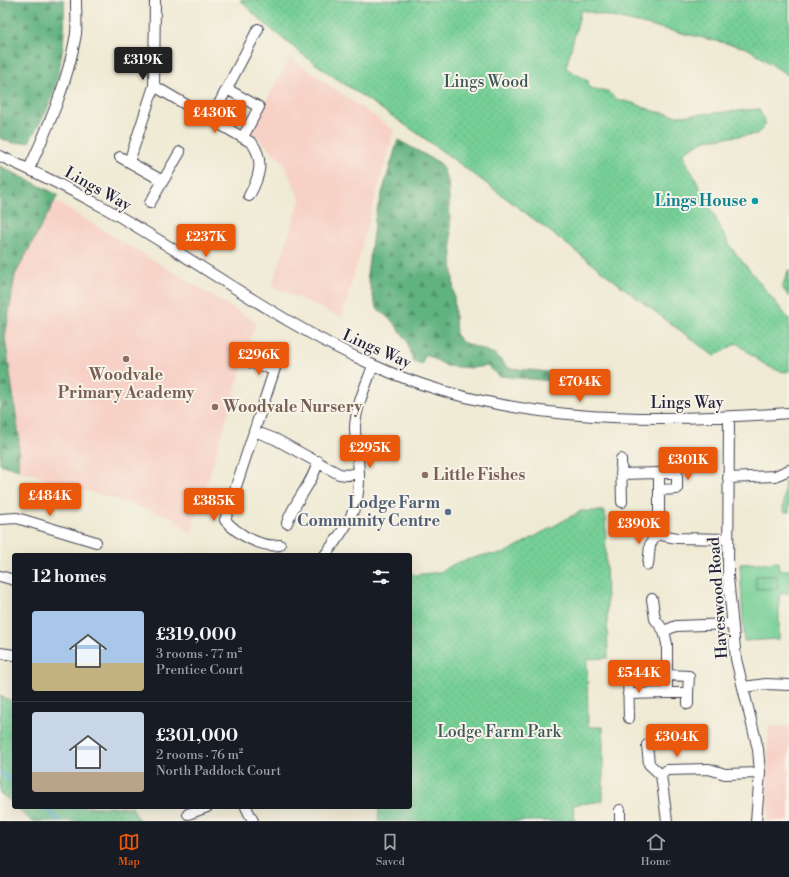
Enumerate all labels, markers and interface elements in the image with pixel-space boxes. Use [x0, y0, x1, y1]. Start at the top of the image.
pin: £319K [115, 47, 171, 81]
text: £319K [123, 52, 163, 68]
park label: Lings Wood [444, 72, 528, 92]
pin: £430K [187, 100, 243, 134]
text: £430K [193, 105, 237, 121]
street label: Lings Way [61, 163, 135, 216]
place label: Lings House [655, 191, 747, 211]
marker: Lings House [750, 196, 760, 206]
pin: £237K [178, 224, 234, 258]
text: £237K [185, 229, 227, 245]
street label: Lings Way [339, 325, 415, 373]
pin: £296K [231, 342, 287, 376]
text: £296K [238, 347, 280, 363]
marker: Woodvale Primary Academy [121, 354, 131, 364]
place label: Woodvale Primary Academy [58, 365, 195, 403]
pin: £704K [552, 369, 608, 403]
text: £704K [558, 374, 602, 390]
street label: Lings Way [650, 393, 724, 413]
place label: Woodvale Nursery [222, 397, 363, 417]
marker: Woodvale Nursery [210, 402, 220, 412]
pin: £295K [342, 435, 398, 469]
text: £295K [349, 440, 391, 456]
pin: £301K [660, 447, 716, 481]
text: £301K [668, 452, 708, 468]
place label: Little Fishes [433, 465, 525, 485]
marker: Little Fishes [420, 470, 430, 480]
pin: £484K [22, 483, 78, 517]
text: £484K [28, 488, 72, 504]
pin: £385K [186, 488, 242, 522]
text: £385K [193, 493, 235, 509]
place label: Lodge Farm Community Centre [297, 493, 440, 531]
marker: Lodge Farm Community Centre [443, 507, 453, 517]
pin: £390K [611, 511, 667, 545]
text: £390K [617, 516, 661, 532]
street label: Hayeswood Road [704, 536, 732, 660]
text: 12 homes [32, 566, 106, 588]
icon: filters [370, 566, 392, 588]
text: £319,000 [156, 624, 236, 646]
icon: home [64, 627, 112, 675]
text: 3 rooms · 77 m² [156, 646, 242, 662]
pin: £544K [611, 660, 667, 694]
text: Prentice Court [156, 662, 244, 678]
text: £544K [617, 665, 661, 681]
park label: Lodge Farm Park [437, 722, 562, 742]
pin: £304K [649, 724, 705, 758]
text: £301,000 [156, 725, 238, 747]
icon: home [64, 728, 112, 776]
text: £304K [655, 729, 699, 745]
text: 2 rooms · 76 m² [156, 747, 243, 763]
text: North Paddock Court [156, 763, 281, 779]
tab: Map [118, 831, 140, 869]
tab: Saved [376, 831, 405, 869]
tab: Home [641, 831, 671, 869]

